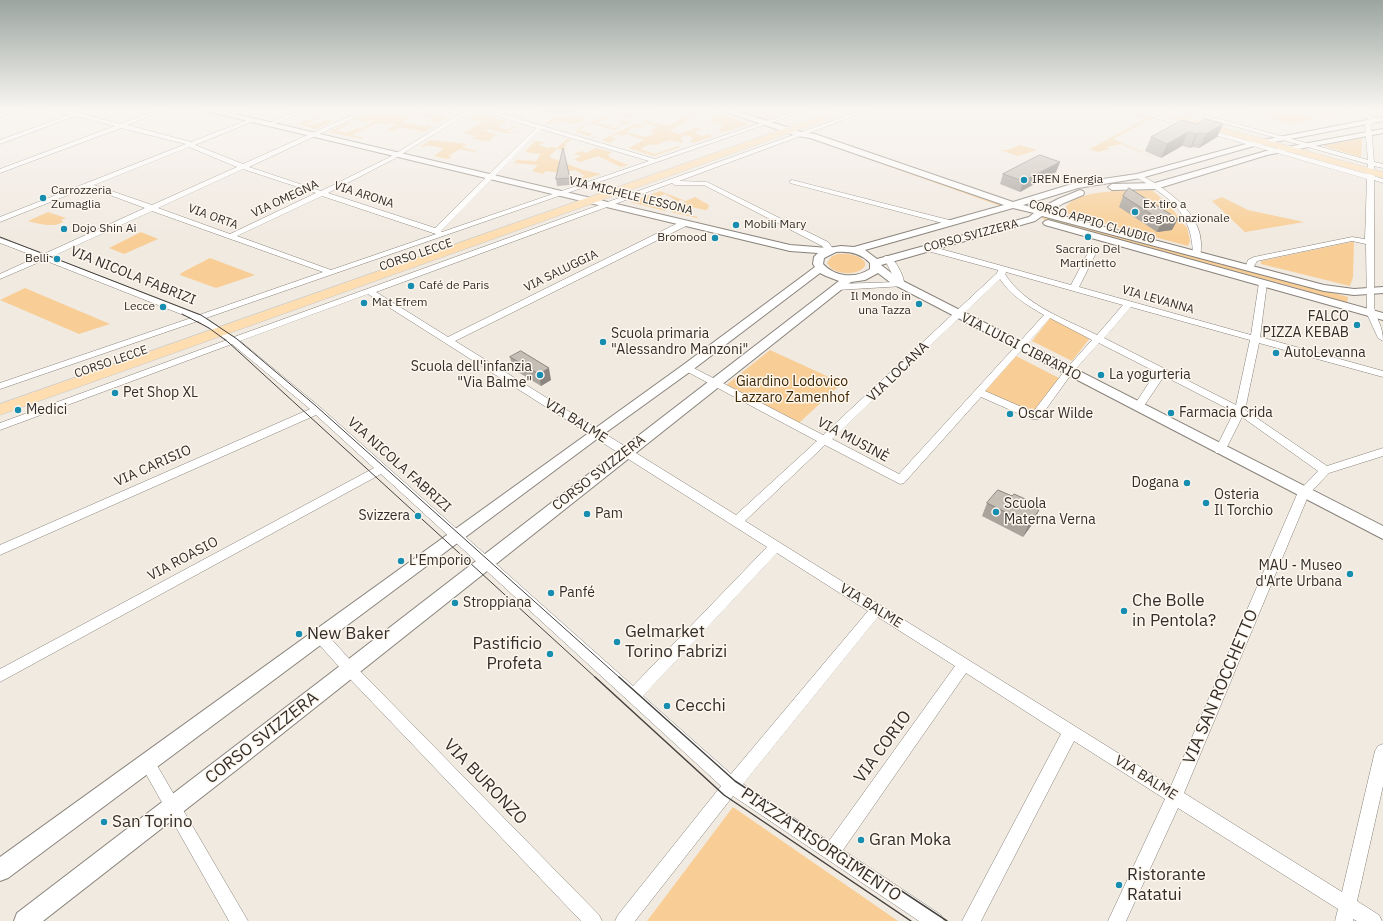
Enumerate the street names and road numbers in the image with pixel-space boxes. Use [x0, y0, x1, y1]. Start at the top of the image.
street label: VIA MICHELE LESSONA [567, 174, 695, 218]
street label: VIA OMEGNA [249, 177, 321, 221]
street label: VIA ARONA [332, 178, 396, 212]
street label: CORSO APPIO CLAUDIO [1027, 197, 1157, 247]
street label: VIA ORTA [186, 201, 240, 233]
street label: CORSO SVIZZERA [922, 216, 1020, 256]
street label: CORSO LECCE [377, 236, 455, 274]
street label: VIA NICOLA FABRIZI [68, 243, 198, 309]
street label: VIA SALUGGIA [522, 247, 600, 295]
street label: VIA LEVANNA [1120, 283, 1196, 317]
street label: VIA LUIGI CIBRARIO [958, 309, 1084, 385]
street label: VIA LOCANA [864, 338, 932, 406]
street label: CORSO LECCE [72, 343, 150, 381]
street label: VIA BALME [541, 395, 611, 447]
street label: VIA NICOLA FABRIZI [344, 414, 454, 516]
street label: VIA MUSINÈ [814, 414, 892, 466]
street label: CORSO SVIZZERA [549, 431, 649, 515]
street label: VIA CARISIO [112, 442, 194, 490]
street label: VIA ROASIO [145, 533, 221, 585]
street label: VIA BALME [836, 580, 906, 632]
street label: VIA SAN ROCCHETTO [1179, 607, 1263, 767]
street label: CORSO SVIZZERA [201, 688, 323, 788]
street label: VIA CORIO [850, 707, 916, 787]
street label: VIA BURONZO [439, 735, 531, 829]
street label: VIA BALME [1111, 752, 1181, 804]
street label: PIAZZA RISORGIMENTO [737, 784, 905, 906]

